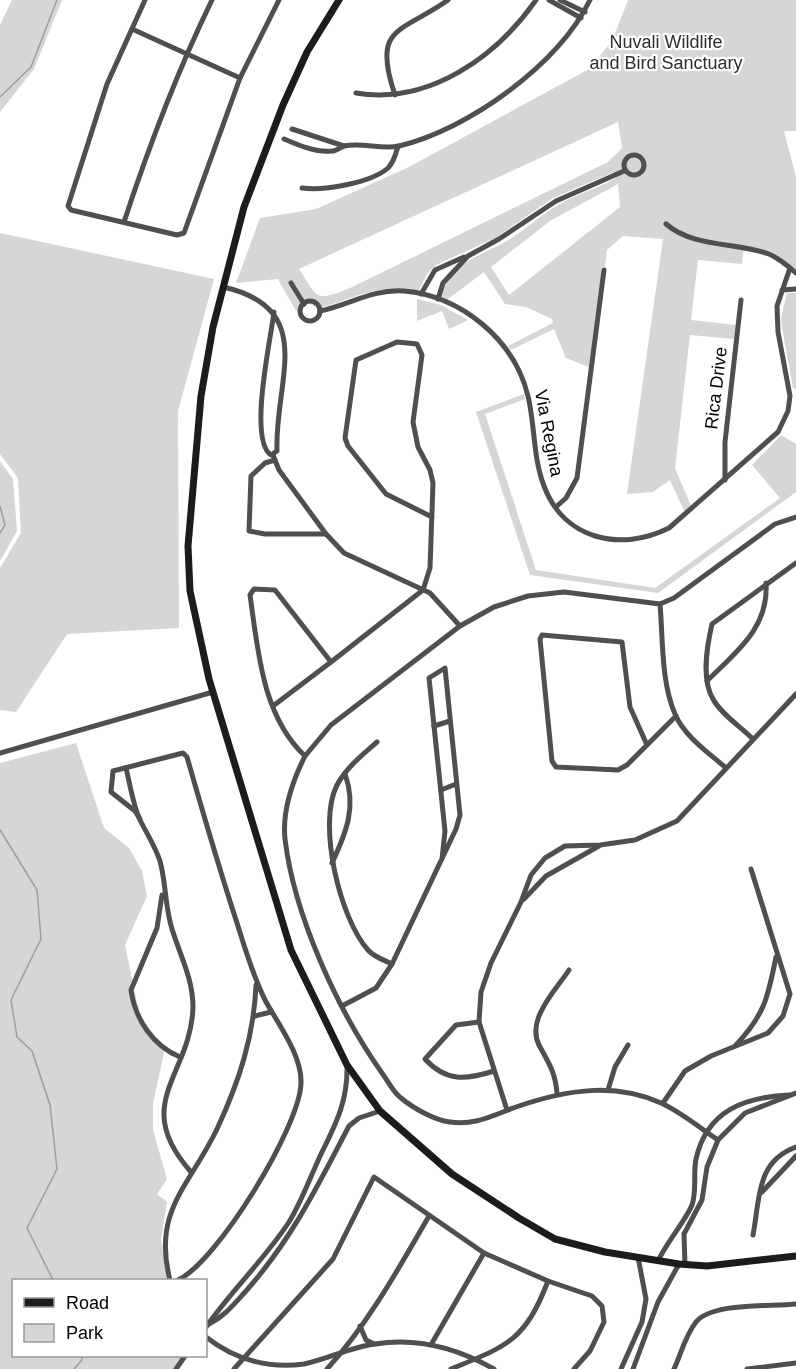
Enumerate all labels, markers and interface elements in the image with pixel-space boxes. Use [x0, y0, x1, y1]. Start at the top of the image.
park label: Nuvali Wildlife and Bird Sanctuary [589, 32, 743, 73]
street label: Rica Drive [701, 346, 731, 430]
street label: Via Regina [531, 388, 567, 479]
legend [12, 1279, 207, 1357]
text: Road [66, 1293, 109, 1313]
text: Park [66, 1323, 104, 1343]

